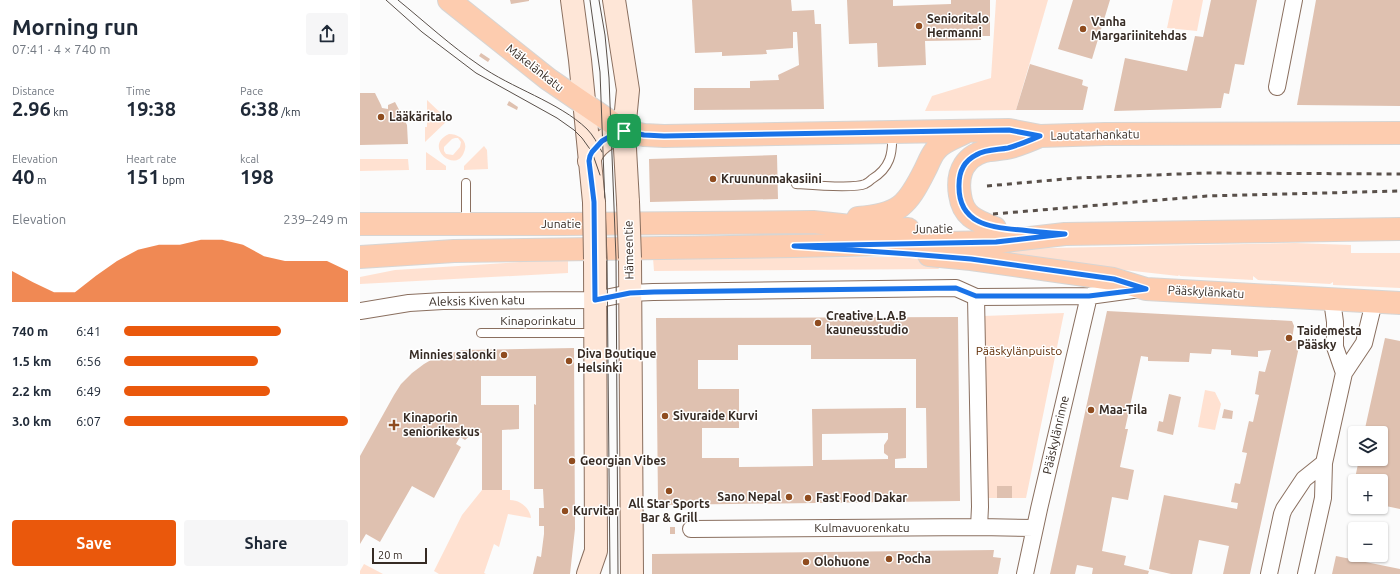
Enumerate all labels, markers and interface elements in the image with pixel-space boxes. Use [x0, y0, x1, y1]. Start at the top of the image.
place label: Senioritalo Hermanni [927, 12, 989, 39]
button: share [306, 13, 348, 55]
text: Morning run [12, 14, 139, 39]
place label: Vanha Margariinitehdas [1091, 15, 1187, 42]
marker: Senioritalo Hermanni [914, 21, 924, 31]
marker: Vanha Margariinitehdas [1078, 24, 1088, 34]
street label: Mäkelänkatu [504, 41, 567, 94]
text: 07:41 · 4 × 740 m [12, 42, 111, 56]
text: Distance [12, 85, 55, 97]
text: Time [126, 85, 151, 97]
text: Pace [240, 85, 263, 97]
text: 2.96 [12, 97, 51, 120]
text: 19:38 [126, 97, 176, 120]
text: 6:38 [240, 97, 279, 120]
text: km [51, 106, 68, 118]
text: /km [279, 106, 300, 118]
place label: Lääkäritalo [389, 110, 453, 123]
marker: Lääkäritalo [376, 112, 386, 122]
pin [607, 114, 641, 148]
icon: arrive [613, 120, 635, 142]
street label: Lautatarhankatu [1050, 127, 1140, 142]
text: Elevation [12, 153, 58, 165]
text: Heart rate [126, 153, 177, 165]
text: kcal [240, 153, 259, 165]
text: 40 [12, 165, 35, 188]
text: 151 [126, 165, 160, 188]
text: 198 [240, 165, 274, 188]
place label: Kruununmakasiini [721, 172, 822, 185]
text: m [35, 174, 47, 186]
text: bpm [160, 174, 185, 186]
marker: Kruununmakasiini [708, 174, 718, 184]
text: Elevation [12, 212, 66, 226]
text: 239–249 m [283, 212, 348, 226]
street label: Junatie [541, 217, 581, 230]
street label: Hämeentie [621, 220, 636, 280]
street label: Junatie [913, 222, 953, 235]
street label: Pääskylänkatu [1168, 283, 1245, 300]
street label: Aleksis Kiven katu [429, 293, 525, 308]
place label: Creative L.A.B kauneusstudio [826, 309, 908, 336]
street label: Kinaporinkatu [500, 314, 576, 327]
marker: Creative L.A.B kauneusstudio [813, 318, 823, 328]
text: 740 m [12, 324, 48, 338]
text: 6:41 [76, 324, 101, 338]
place label: Taidemesta Pääsky [1297, 324, 1362, 351]
marker: Taidemesta Pääsky [1284, 333, 1294, 343]
park label: Pääskylänpuisto [976, 344, 1062, 357]
place label: Diva Boutique Helsinki [577, 347, 657, 374]
place label: Minnies salonki [409, 348, 496, 361]
marker: Minnies salonki [499, 350, 509, 360]
text: 1.5 km [12, 354, 51, 368]
text: 6:56 [76, 354, 101, 368]
marker: Diva Boutique Helsinki [564, 356, 574, 366]
text: 2.2 km [12, 384, 51, 398]
text: 6:49 [76, 384, 101, 398]
street label: Pääskylänrinne [1040, 394, 1071, 476]
place label: Maa-Tila [1099, 403, 1147, 416]
marker: Maa-Tila [1086, 405, 1096, 415]
place label: Sivuraide Kurvi [673, 409, 758, 422]
place label: Kinaporin seniorikeskus [403, 411, 480, 438]
marker: Sivuraide Kurvi [660, 411, 670, 421]
text: 3.0 km [12, 414, 51, 428]
text: 6:07 [76, 414, 101, 428]
marker: Kinaporin seniorikeskus [388, 419, 400, 431]
map controls [1348, 426, 1388, 562]
button: layers [1348, 426, 1388, 466]
place label: Georgian Vibes [580, 454, 666, 467]
marker: Georgian Vibes [567, 456, 577, 466]
button: + [1348, 474, 1388, 514]
marker: All Star Sports Bar & Grill [664, 486, 674, 496]
place label: Sano Nepal [717, 490, 781, 503]
place label: Fast Food Dakar [816, 491, 907, 504]
marker: Sano Nepal [784, 492, 794, 502]
marker: Fast Food Dakar [803, 493, 813, 503]
place label: All Star Sports Bar & Grill [628, 497, 710, 524]
place label: Kurvitar [573, 504, 619, 517]
marker: Kurvitar [560, 506, 570, 516]
button: Save [12, 520, 176, 566]
button: Share [184, 520, 348, 566]
street label: Kulmavuorenkatu [814, 521, 910, 534]
button: − [1348, 522, 1388, 562]
scale bar [372, 546, 427, 565]
text: 20 m [378, 549, 402, 561]
place label: Pocha [897, 552, 931, 565]
marker: Pocha [884, 554, 894, 564]
place label: Olohuone [814, 555, 870, 568]
marker: Olohuone [801, 557, 811, 567]

